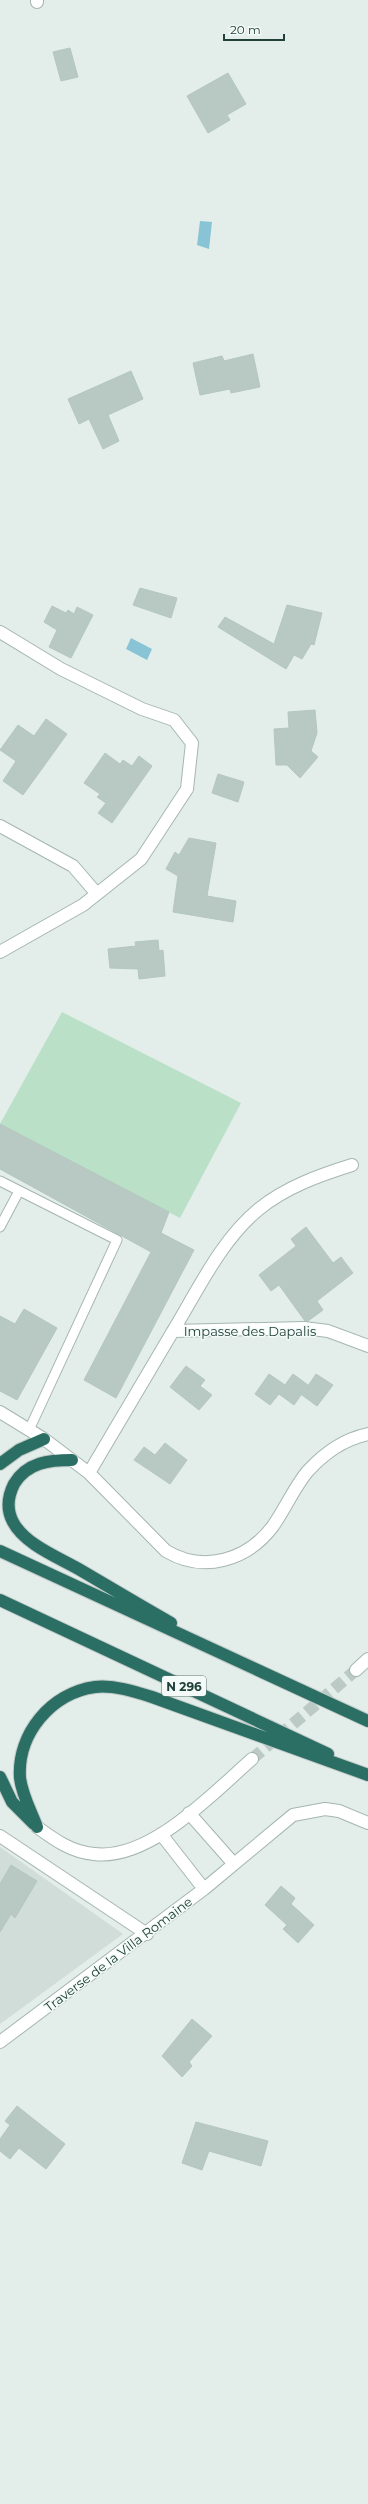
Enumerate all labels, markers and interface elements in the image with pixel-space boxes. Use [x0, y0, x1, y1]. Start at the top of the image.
scale bar [224, 16, 284, 42]
text: 20 m [230, 22, 261, 37]
street label: Impasse des Dapalis [184, 1323, 316, 1339]
road number: N 296 [162, 1676, 206, 1696]
street label: Traverse de la Villa Romaine [41, 1893, 195, 2015]

